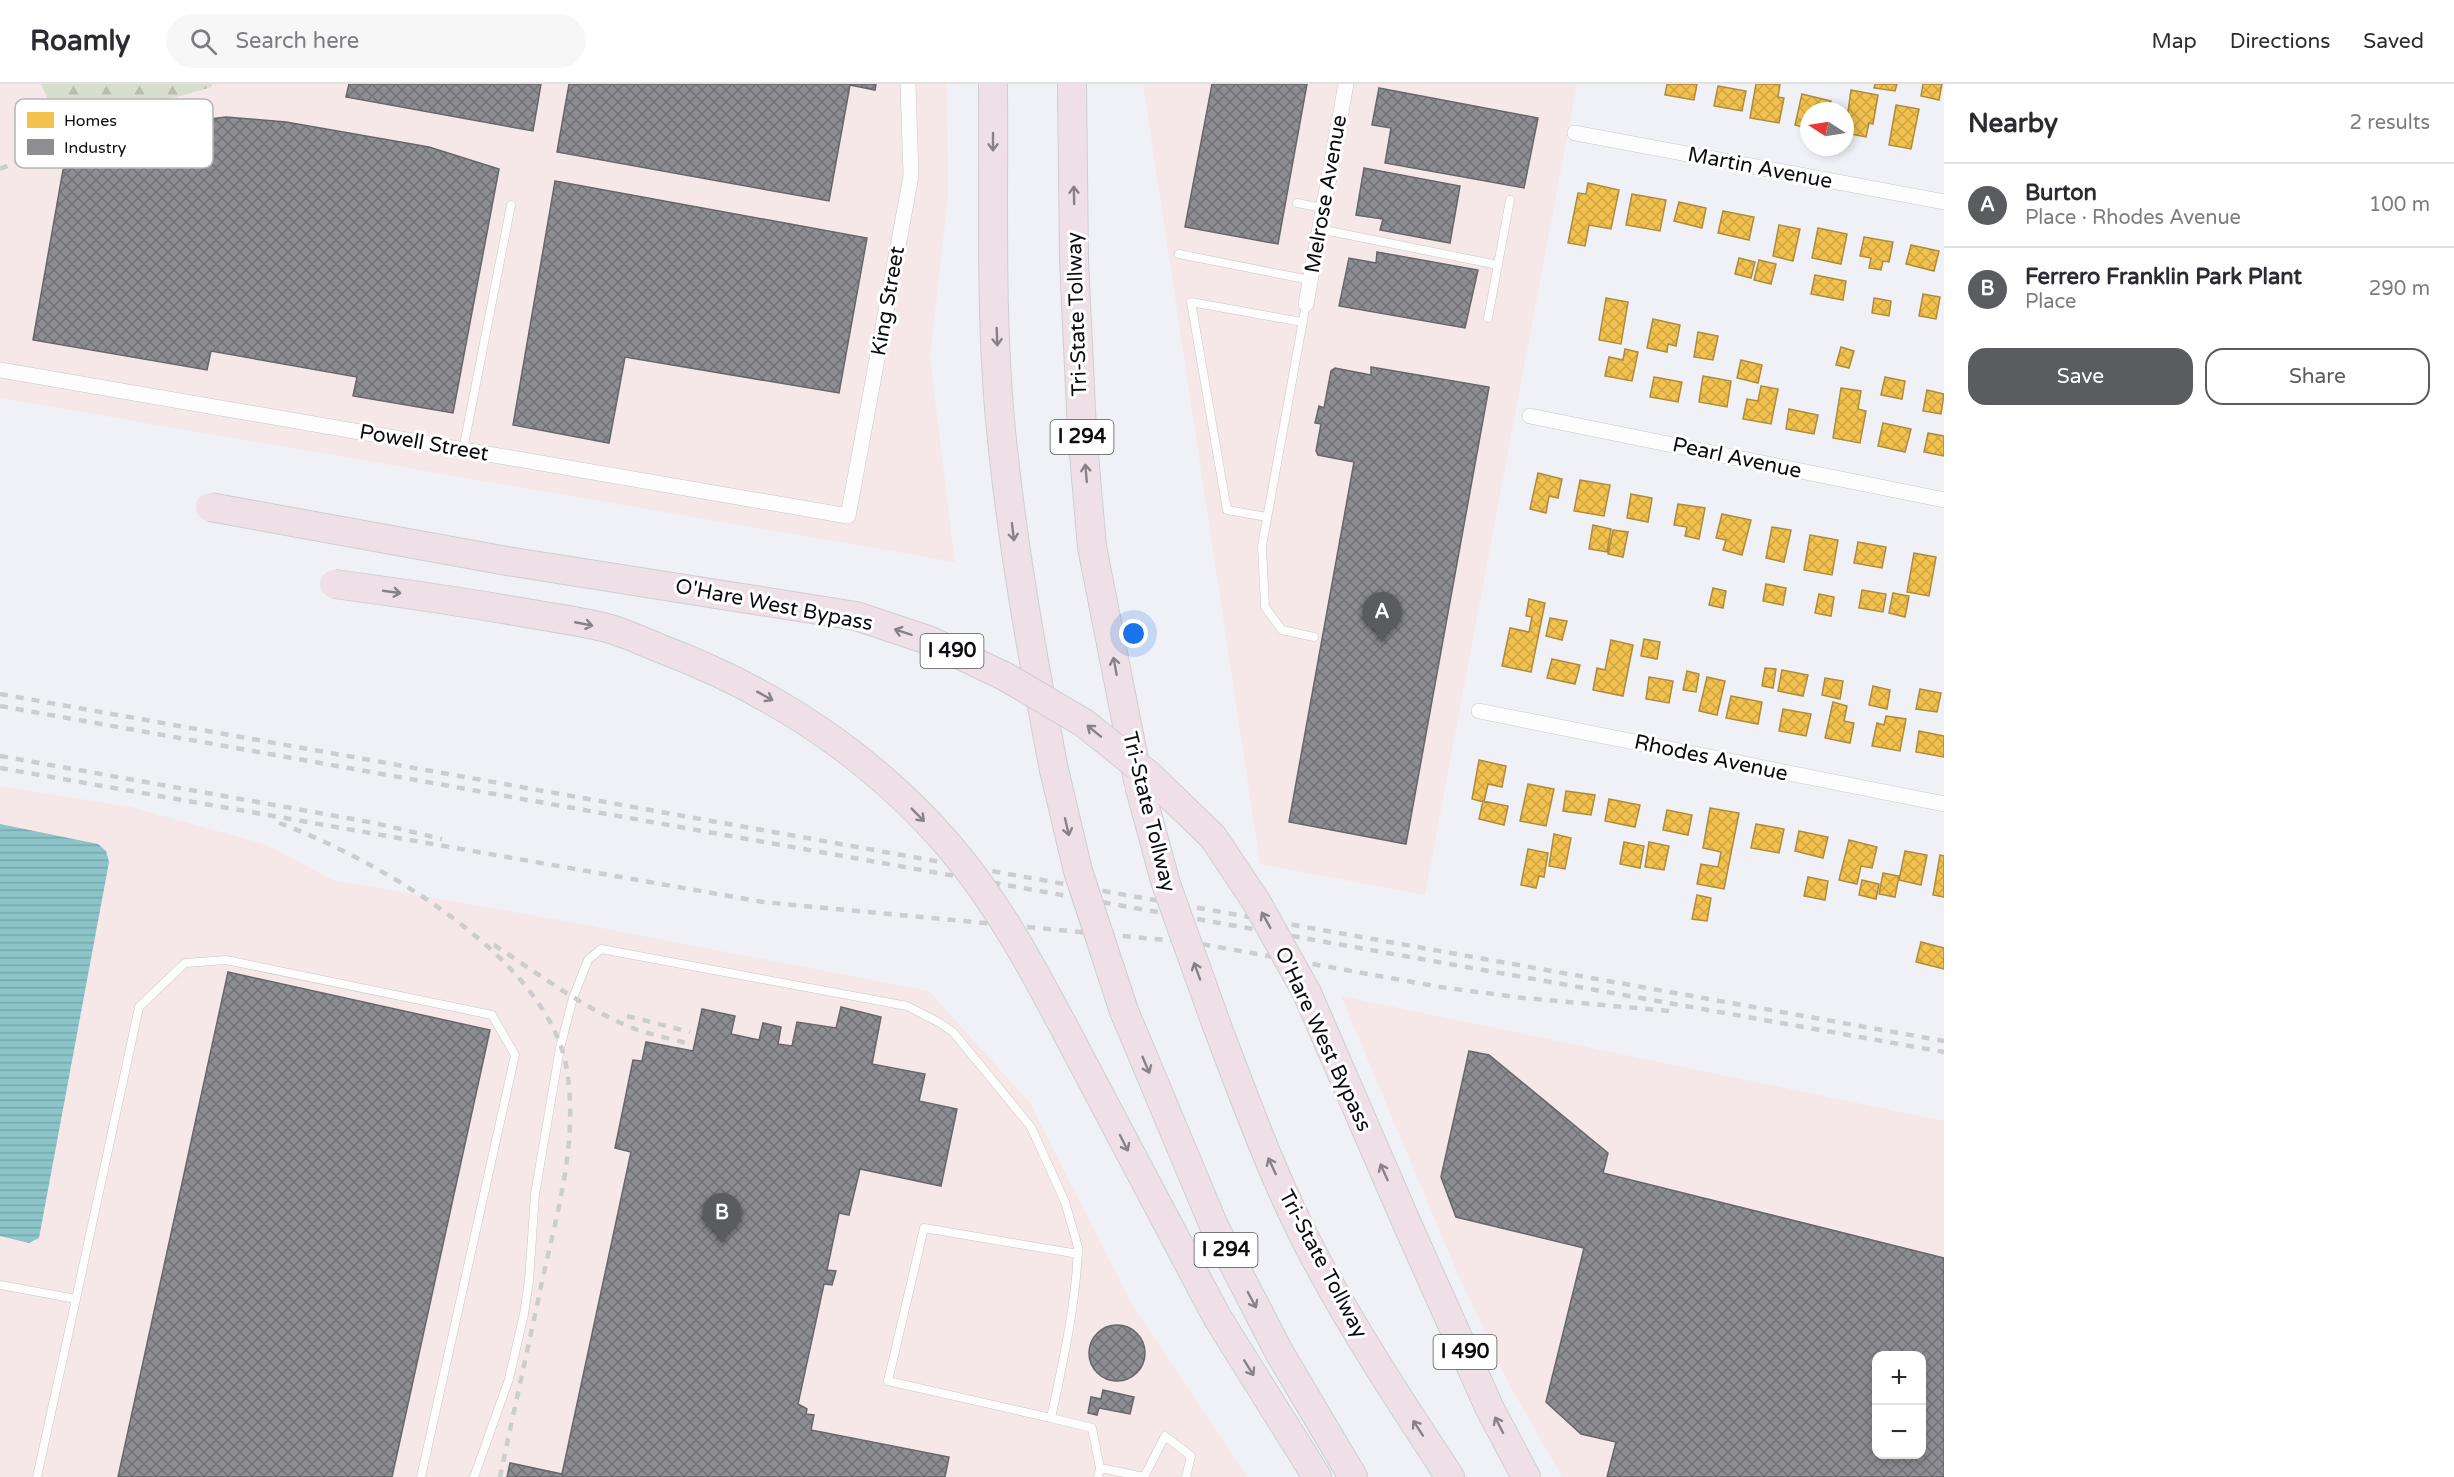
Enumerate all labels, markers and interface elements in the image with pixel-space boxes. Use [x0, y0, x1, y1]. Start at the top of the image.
search box [166, 14, 586, 68]
text: Roamly [30, 24, 130, 58]
icon: search [187, 25, 220, 58]
text: Search here [235, 28, 359, 54]
text: Map [2151, 29, 2197, 54]
text: Directions [2230, 29, 2330, 54]
text: Saved [2363, 29, 2424, 54]
legend [15, 99, 213, 168]
north arrow [1800, 102, 1854, 156]
text: Nearby [1968, 108, 2058, 139]
text: Homes [64, 111, 117, 131]
text: 2 results [2350, 111, 2430, 135]
street label: Melrose Avenue [1300, 113, 1352, 275]
one-way arrow [987, 132, 999, 152]
text: Industry [64, 138, 127, 158]
street label: Martin Avenue [1686, 142, 1835, 194]
text: Burton [2025, 180, 2097, 206]
one-way arrow [1068, 185, 1080, 205]
text: A [1980, 193, 1995, 217]
text: 100 m [2369, 193, 2430, 217]
text: Place · Rhodes Avenue [2025, 206, 2241, 230]
street label: Tri-State Tollway [1062, 231, 1092, 397]
street label: King Street [866, 244, 910, 358]
text: Ferrero Franklin Park Plant [2025, 264, 2302, 290]
text: B [1981, 277, 1994, 301]
text: 290 m [2369, 277, 2430, 301]
text: Place [2025, 290, 2076, 314]
one-way arrow [991, 327, 1002, 347]
button: Save [1968, 348, 2193, 405]
button: Share [2205, 348, 2430, 405]
street label: Powell Street [357, 419, 491, 467]
road number: I 294 [1050, 420, 1114, 454]
street label: Pearl Avenue [1670, 432, 1804, 484]
one-way arrow [1080, 464, 1091, 484]
one-way arrow [1008, 521, 1019, 541]
street label: O'Hare West Bypass [673, 574, 875, 636]
one-way arrow [382, 586, 401, 597]
pin: A [1362, 592, 1402, 642]
one-way arrow [574, 619, 593, 630]
your location [1119, 619, 1148, 648]
one-way arrow [894, 625, 913, 636]
road number: I 490 [920, 634, 984, 668]
one-way arrow [1109, 657, 1120, 676]
one-way arrow [756, 690, 773, 702]
one-way arrow [1086, 724, 1102, 737]
street label: Tri-State Tollway [1117, 729, 1181, 895]
street label: Rhodes Avenue [1632, 730, 1790, 787]
one-way arrow [911, 807, 926, 822]
one-way arrow [1062, 817, 1074, 836]
one-way arrow [1260, 912, 1272, 929]
street label: O'Hare West Bypass [1269, 943, 1377, 1135]
one-way arrow [1190, 962, 1201, 981]
one-way arrow [1141, 1055, 1152, 1074]
one-way arrow [1118, 1134, 1130, 1151]
one-way arrow [1266, 1158, 1277, 1176]
one-way arrow [1378, 1164, 1390, 1182]
street label: Tri-State Tollway [1273, 1186, 1373, 1342]
pin: B [702, 1194, 742, 1243]
road number: I 294 [1194, 1233, 1258, 1267]
one-way arrow [1247, 1290, 1259, 1308]
road number: I 490 [1434, 1335, 1496, 1369]
map controls [1872, 1351, 1926, 1459]
button: + [1872, 1351, 1926, 1405]
one-way arrow [1243, 1360, 1256, 1377]
button: − [1872, 1405, 1926, 1459]
one-way arrow [1493, 1417, 1505, 1434]
one-way arrow [1412, 1420, 1424, 1437]

